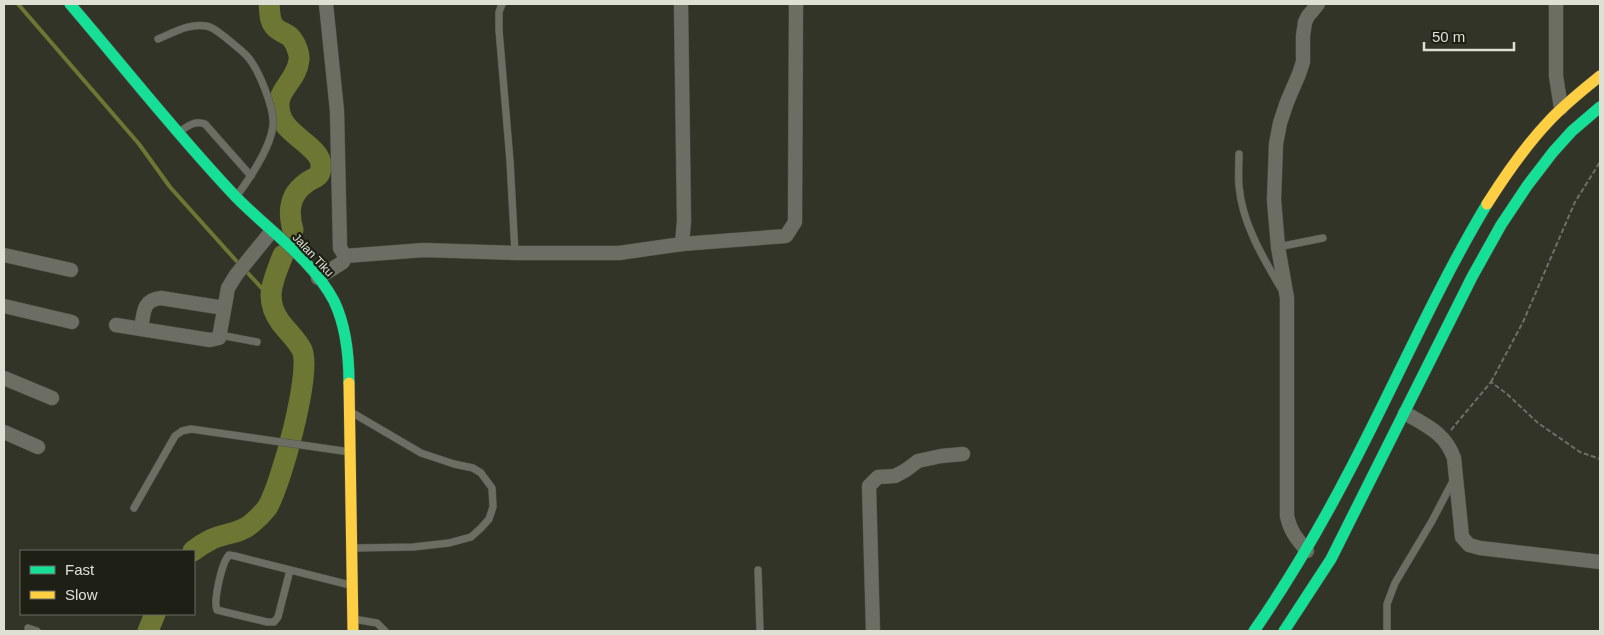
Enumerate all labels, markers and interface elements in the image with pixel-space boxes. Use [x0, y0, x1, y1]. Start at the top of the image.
scale bar [1424, 20, 1514, 52]
text: 50 m [1432, 28, 1465, 45]
street label: Jalan Tiku [289, 230, 337, 280]
legend [20, 550, 195, 615]
text: Fast [65, 561, 95, 578]
text: Slow [65, 586, 98, 603]

